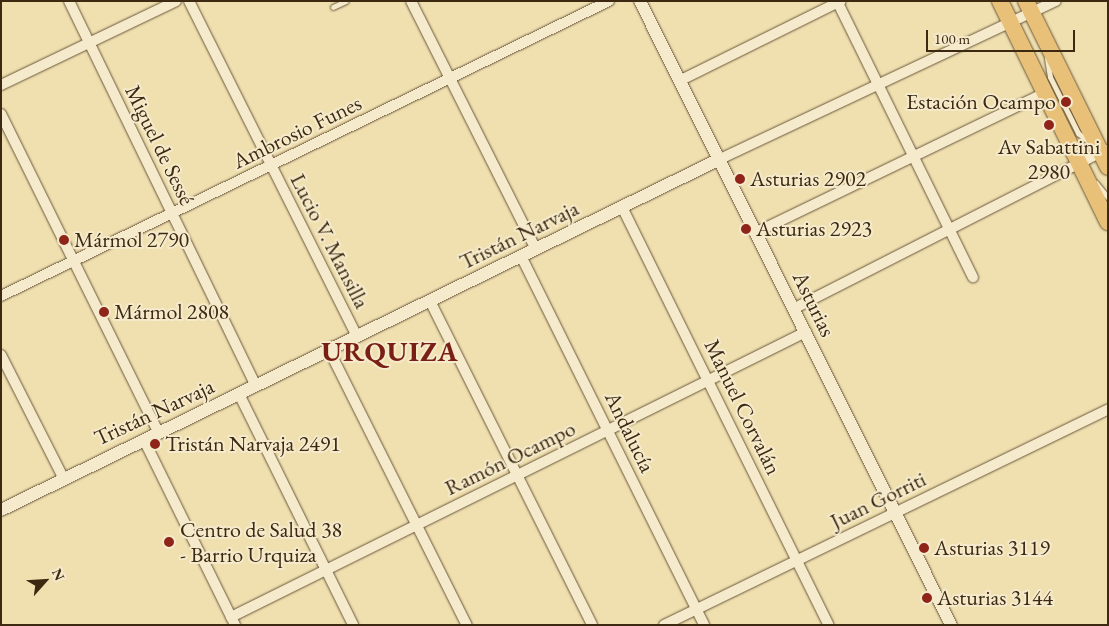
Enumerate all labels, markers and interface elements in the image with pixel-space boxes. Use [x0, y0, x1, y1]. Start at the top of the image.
scale bar [929, 20, 1078, 52]
text: 100 m [934, 29, 970, 48]
street label: Miguel de Sessé [120, 81, 200, 209]
street label: Ambrosio Funes [228, 89, 366, 175]
place label: Estación Ocampo [906, 89, 1056, 115]
marker: Estación Ocampo [1060, 96, 1072, 108]
marker: Av Sabattini 2980 [1043, 119, 1055, 131]
place label: Av Sabattini 2980 [998, 133, 1100, 184]
place label: Asturias 2902 [750, 166, 866, 192]
street label: Lucio V. Mansilla [285, 169, 375, 313]
marker: Asturias 2902 [734, 173, 746, 185]
street label: Tristán Narvaja [455, 195, 583, 275]
place label: Asturias 2923 [756, 216, 872, 242]
marker: Asturias 2923 [740, 223, 752, 235]
place label: Mármol 2790 [74, 227, 189, 253]
marker: Mármol 2790 [58, 234, 70, 246]
street label: Asturias [787, 267, 841, 341]
place label: Mármol 2808 [114, 299, 229, 325]
marker: Mármol 2808 [98, 306, 110, 318]
district label: URQUIZA [320, 334, 460, 368]
street label: Manuel Corvalán [699, 335, 787, 479]
street label: Tristán Narvaja [90, 373, 218, 451]
street label: Andalucía [599, 387, 661, 477]
street label: Ramón Ocampo [440, 415, 580, 501]
place label: Tristán Narvaja 2491 [165, 431, 341, 457]
marker: Tristán Narvaja 2491 [149, 438, 161, 450]
street label: Juan Gorriti [826, 466, 930, 534]
place label: Centro de Salud 38 - Barrio Urquiza [180, 516, 342, 568]
marker: Centro de Salud 38 - Barrio Urquiza [162, 535, 176, 549]
place label: Asturias 3119 [934, 535, 1050, 561]
marker: Asturias 3119 [918, 542, 930, 554]
north arrow [20, 556, 70, 606]
text: N [48, 565, 69, 583]
place label: Asturias 3144 [937, 585, 1053, 611]
marker: Asturias 3144 [921, 592, 933, 604]

